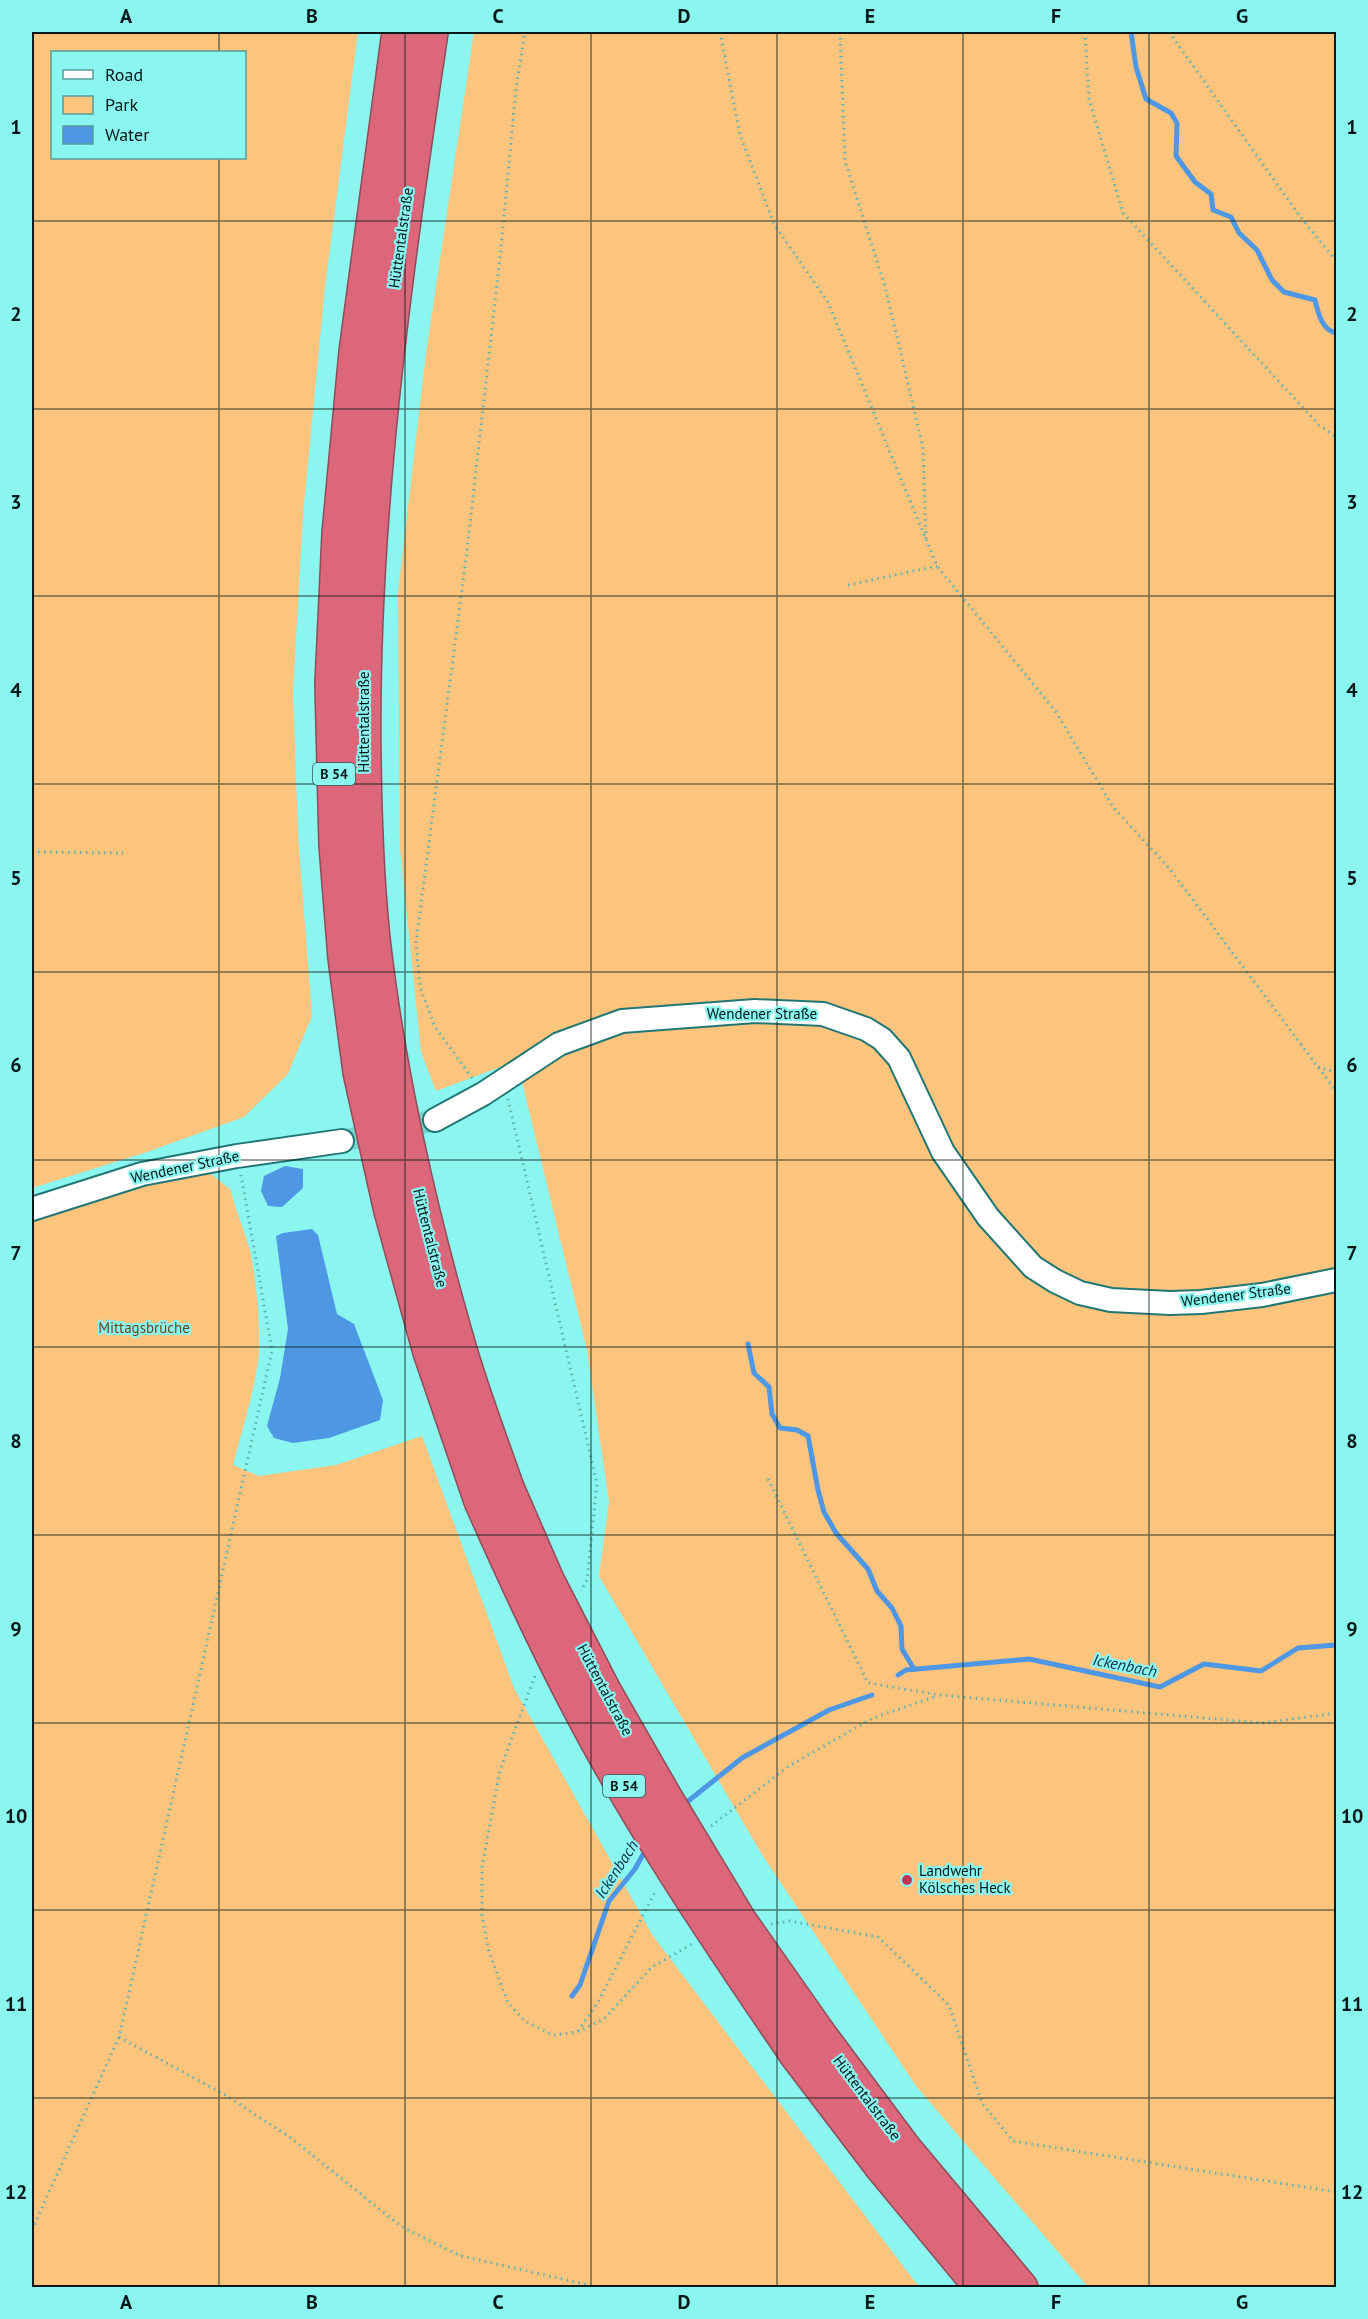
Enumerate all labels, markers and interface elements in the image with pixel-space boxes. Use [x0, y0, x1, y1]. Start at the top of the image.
text: A [120, 3, 133, 29]
text: B [306, 3, 318, 29]
text: C [492, 3, 504, 29]
text: D [678, 3, 691, 29]
text: E [865, 3, 875, 29]
text: F [1051, 3, 1061, 29]
text: G [1236, 3, 1248, 29]
legend [51, 51, 246, 159]
text: Road [105, 63, 143, 86]
text: Park [105, 93, 138, 116]
text: 1 [10, 114, 22, 140]
text: 1 [1346, 114, 1358, 140]
text: Water [105, 123, 149, 146]
street label: Hüttentalstraße [384, 186, 417, 289]
text: 2 [10, 301, 22, 327]
text: 2 [1346, 301, 1358, 327]
text: 3 [10, 489, 22, 515]
text: 3 [1346, 489, 1358, 515]
street label: Hüttentalstraße [354, 671, 373, 773]
text: 4 [10, 677, 22, 703]
text: 4 [1346, 677, 1358, 703]
road number: B 54 [313, 763, 355, 785]
text: 5 [10, 865, 22, 891]
text: 5 [1346, 865, 1358, 891]
street label: Wendener Straße [707, 1004, 817, 1023]
text: 6 [10, 1052, 22, 1078]
text: 6 [1346, 1052, 1358, 1078]
street label: Wendener Straße [129, 1146, 241, 1187]
street label: Hüttentalstraße [409, 1186, 452, 1289]
text: 7 [10, 1240, 22, 1266]
text: 7 [1346, 1240, 1358, 1266]
street label: Wendener Straße [1180, 1278, 1292, 1311]
park label: Mittagsbrüche [98, 1318, 190, 1337]
text: 8 [10, 1428, 22, 1454]
text: 8 [1346, 1428, 1358, 1454]
text: 9 [10, 1616, 22, 1642]
text: 9 [1346, 1616, 1358, 1642]
street label: Hüttentalstraße [573, 1641, 638, 1739]
water label: Ickenbach [1091, 1649, 1159, 1681]
road number: B 54 [603, 1775, 645, 1797]
text: 10 [5, 1803, 27, 1829]
text: 10 [1341, 1803, 1363, 1829]
water label: Ickenbach [590, 1836, 642, 1902]
place label: Landwehr Kölsches Heck [919, 1861, 1011, 1897]
marker: Landwehr Kölsches Heck [900, 1873, 914, 1887]
text: 11 [5, 1991, 27, 2017]
text: 11 [1341, 1991, 1363, 2017]
street label: Hüttentalstraße [829, 2052, 905, 2144]
text: 12 [5, 2179, 27, 2205]
text: 12 [1341, 2179, 1363, 2205]
text: A [120, 2289, 133, 2315]
text: B [306, 2289, 318, 2315]
text: C [492, 2289, 504, 2315]
text: D [678, 2289, 691, 2315]
text: E [865, 2289, 875, 2315]
text: F [1051, 2289, 1061, 2315]
text: G [1236, 2289, 1248, 2315]

